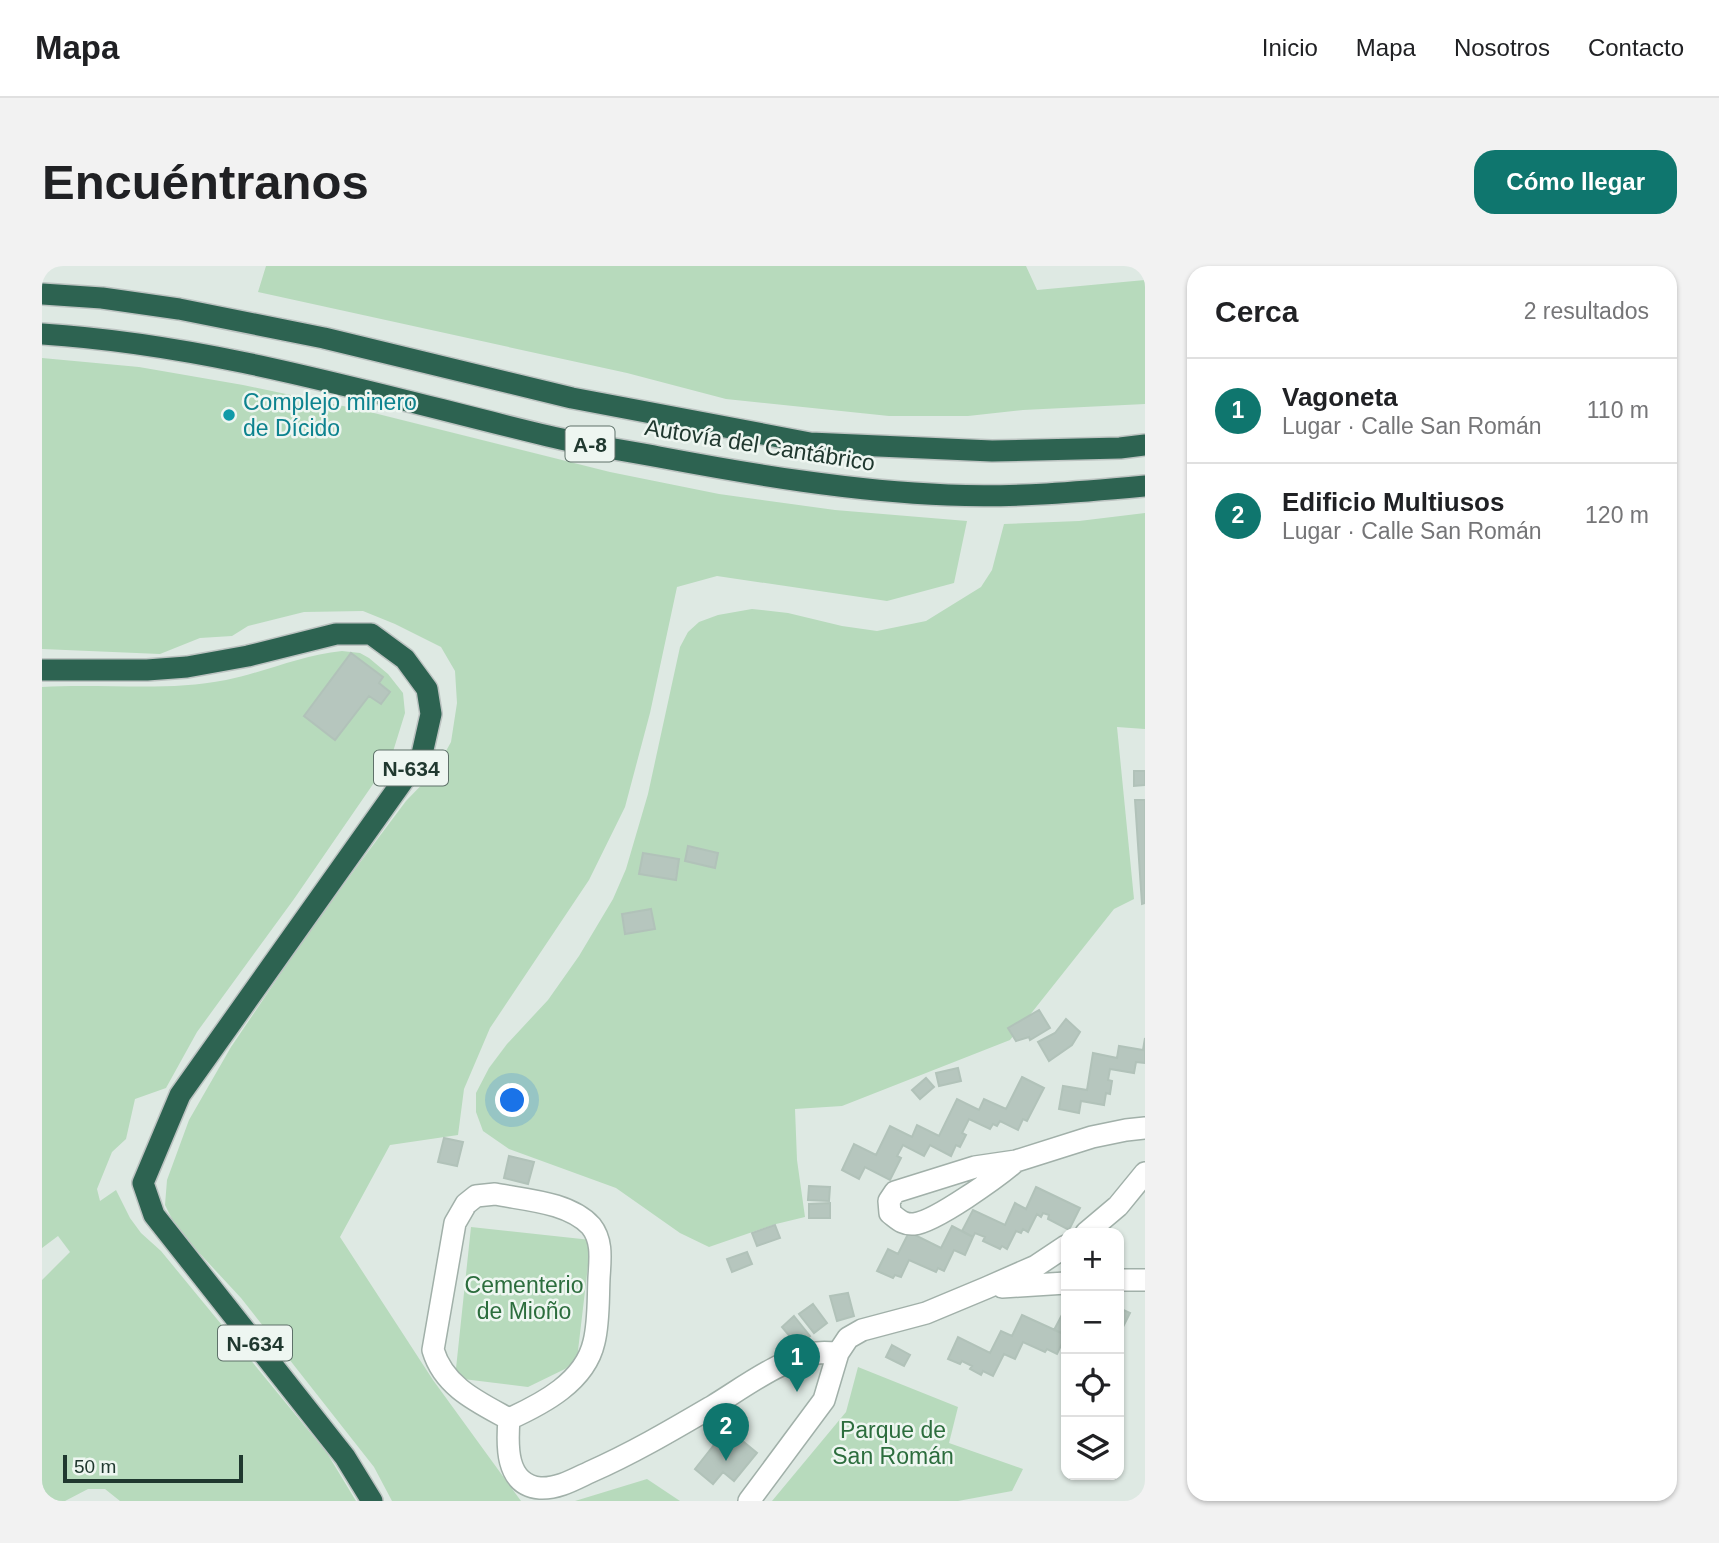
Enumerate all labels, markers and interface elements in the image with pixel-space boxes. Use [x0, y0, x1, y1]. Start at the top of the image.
text: Mapa [35, 29, 119, 66]
text: Inicio [1262, 34, 1318, 61]
text: Mapa [1356, 34, 1416, 61]
text: Nosotros [1454, 34, 1550, 61]
text: Contacto [1588, 34, 1684, 61]
button: Cómo llegar [1474, 150, 1677, 214]
text: Encuéntranos [42, 155, 369, 209]
text: Cerca [1215, 295, 1298, 328]
text: 2 resultados [1524, 298, 1649, 324]
text: Vagoneta [1282, 382, 1398, 412]
place label: Complejo minero de Dícido [243, 389, 417, 441]
text: 1 [1232, 397, 1244, 423]
text: 110 m [1587, 397, 1649, 423]
marker: Complejo minero de Dícido [221, 407, 237, 423]
text: Lugar · Calle San Román [1282, 413, 1542, 439]
street label: Autovía del Cantábrico [643, 414, 877, 476]
road number: A-8 [566, 426, 614, 462]
text: Edificio Multiusos [1282, 487, 1504, 517]
text: 2 [1232, 502, 1244, 528]
text: 120 m [1585, 502, 1649, 528]
text: Lugar · Calle San Román [1282, 518, 1542, 544]
road number: N-634 [374, 750, 448, 786]
your location [495, 1083, 529, 1117]
map controls [1061, 1228, 1124, 1480]
button: + [1061, 1228, 1124, 1291]
park label: Cementerio de Mioño [465, 1272, 583, 1324]
button: − [1061, 1291, 1124, 1354]
road number: N-634 [218, 1326, 292, 1360]
pin: 1 [774, 1334, 820, 1392]
button: locate [1061, 1354, 1124, 1417]
pin: 2 [703, 1403, 749, 1461]
park label: Parque de San Román [832, 1417, 954, 1469]
button: layers [1061, 1417, 1124, 1480]
scale bar [63, 1452, 243, 1484]
text: 50 m [74, 1456, 116, 1477]

